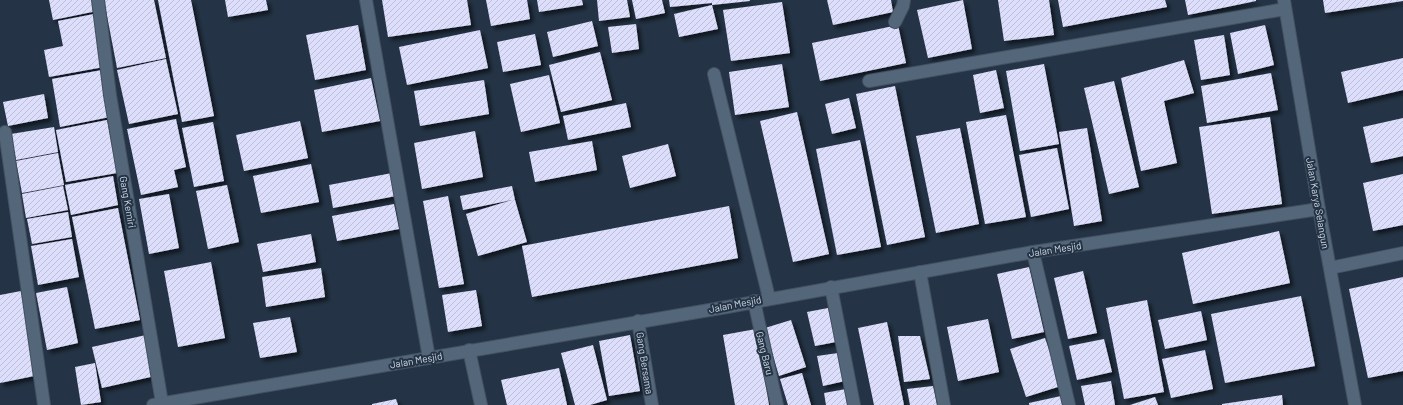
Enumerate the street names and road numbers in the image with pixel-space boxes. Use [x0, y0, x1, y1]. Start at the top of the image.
street label: Jalan Karya Selangun [1304, 156, 1332, 250]
street label: Gang Kemiri [118, 175, 138, 229]
street label: Jalan Mesjid [1028, 239, 1082, 259]
street label: Jalan Mesjid [708, 293, 762, 315]
street label: Gang Baru [754, 330, 776, 376]
street label: Gang Bersama [634, 331, 656, 395]
street label: Jalan Mesjid [389, 349, 443, 371]

